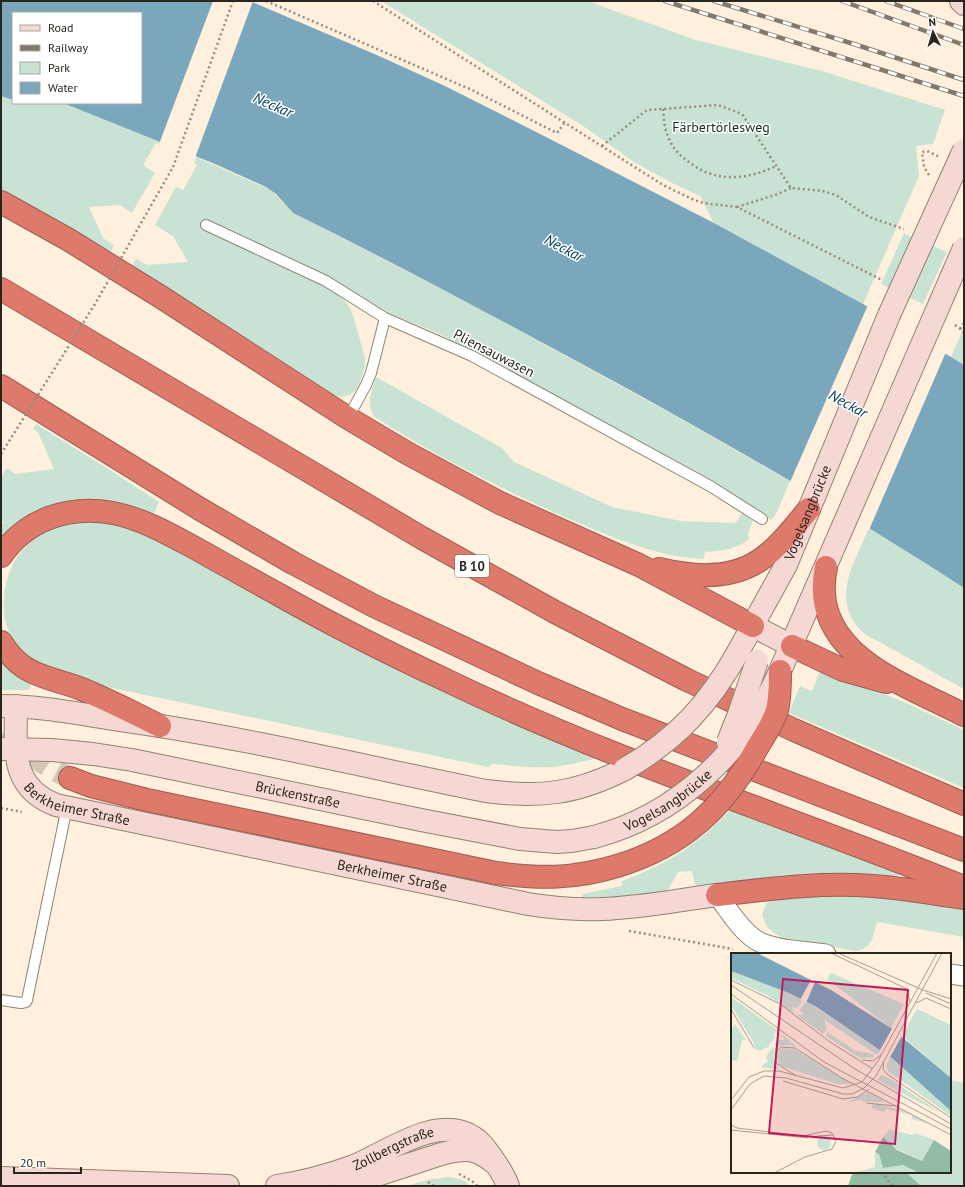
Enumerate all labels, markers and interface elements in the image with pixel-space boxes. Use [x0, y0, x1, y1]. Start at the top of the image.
legend [12, 12, 142, 104]
north arrow [913, 12, 953, 52]
text: N [928, 15, 936, 29]
text: Road [48, 20, 73, 35]
text: Railway [48, 40, 88, 55]
text: Park [48, 60, 70, 75]
text: Water [48, 80, 78, 95]
water label: Neckar [250, 87, 297, 122]
park label: Färbertörlesweg [672, 118, 770, 136]
water label: Neckar [541, 229, 588, 266]
street label: Pliensauwasen [450, 325, 538, 381]
water label: Neckar [826, 385, 872, 422]
street label: Vogelsangbrücke [780, 462, 835, 564]
road number: B 10 [455, 555, 489, 577]
street label: Vogelsangbrücke [620, 765, 715, 836]
street label: Brückenstraße [254, 777, 342, 812]
street label: Berkheimer Straße [20, 778, 132, 829]
street label: Berkheimer Straße [336, 855, 449, 896]
inset map [731, 953, 951, 1173]
street label: Zollbergstraße [350, 1122, 436, 1174]
scale bar [14, 1149, 81, 1175]
text: 20 m [20, 1155, 46, 1170]

